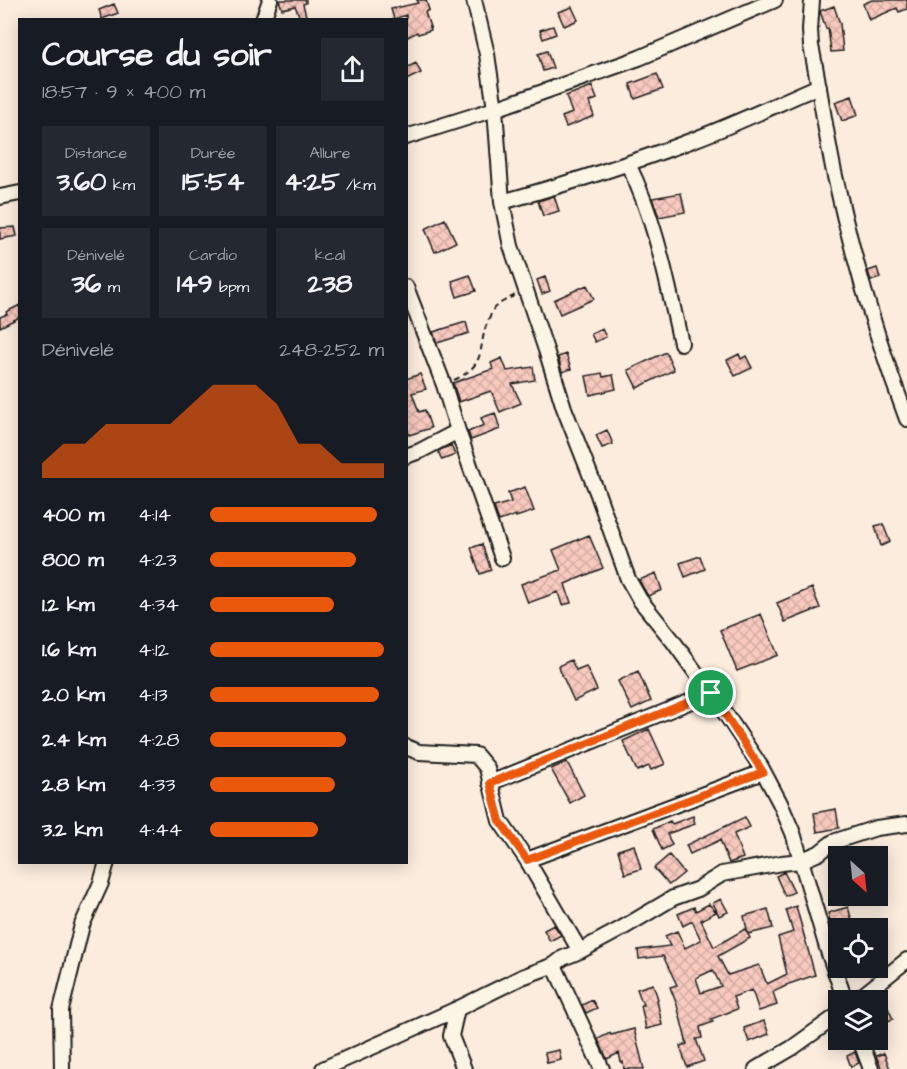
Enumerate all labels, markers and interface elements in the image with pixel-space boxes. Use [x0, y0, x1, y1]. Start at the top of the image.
text: Course du soir [42, 32, 272, 78]
button: share [321, 38, 384, 101]
text: 18:57 · 9 × 400 m [42, 78, 205, 106]
text: Distance [65, 142, 127, 164]
text: Durée [191, 142, 235, 164]
text: Allure [310, 142, 350, 164]
text: 3.60 [57, 164, 106, 200]
text: 15:54 [182, 164, 244, 200]
text: 4:25 [284, 164, 340, 200]
text: km [106, 174, 135, 196]
text: /km [340, 174, 376, 196]
text: Dénivelé [67, 244, 125, 266]
text: Cardio [189, 244, 237, 266]
text: kcal [315, 244, 345, 266]
text: 36 [72, 266, 101, 302]
text: 149 [177, 266, 213, 302]
text: 238 [308, 266, 352, 302]
text: m [101, 276, 120, 298]
text: bpm [213, 276, 249, 298]
text: Dénivelé [42, 336, 114, 364]
text: 248–252 m [279, 336, 384, 364]
text: 400 m [42, 501, 104, 529]
text: 4:14 [138, 501, 171, 529]
text: 800 m [42, 546, 104, 574]
text: 4:23 [138, 546, 177, 574]
text: 1.2 km [42, 591, 95, 619]
text: 4:34 [138, 591, 179, 619]
text: 1.6 km [42, 636, 96, 664]
text: 4:12 [138, 636, 169, 664]
pin [685, 667, 736, 718]
icon: arrive [694, 676, 727, 709]
text: 2.0 km [42, 681, 105, 709]
text: 4:13 [138, 681, 168, 709]
text: 2.4 km [42, 726, 106, 754]
text: 4:28 [138, 726, 179, 754]
text: 2.8 km [42, 771, 105, 799]
text: 4:33 [138, 771, 175, 799]
text: 3.2 km [42, 816, 102, 844]
text: 4:44 [138, 816, 182, 844]
north arrow [828, 846, 888, 906]
map controls [828, 846, 888, 1050]
button: locate [828, 918, 888, 978]
button: layers [828, 990, 888, 1050]

